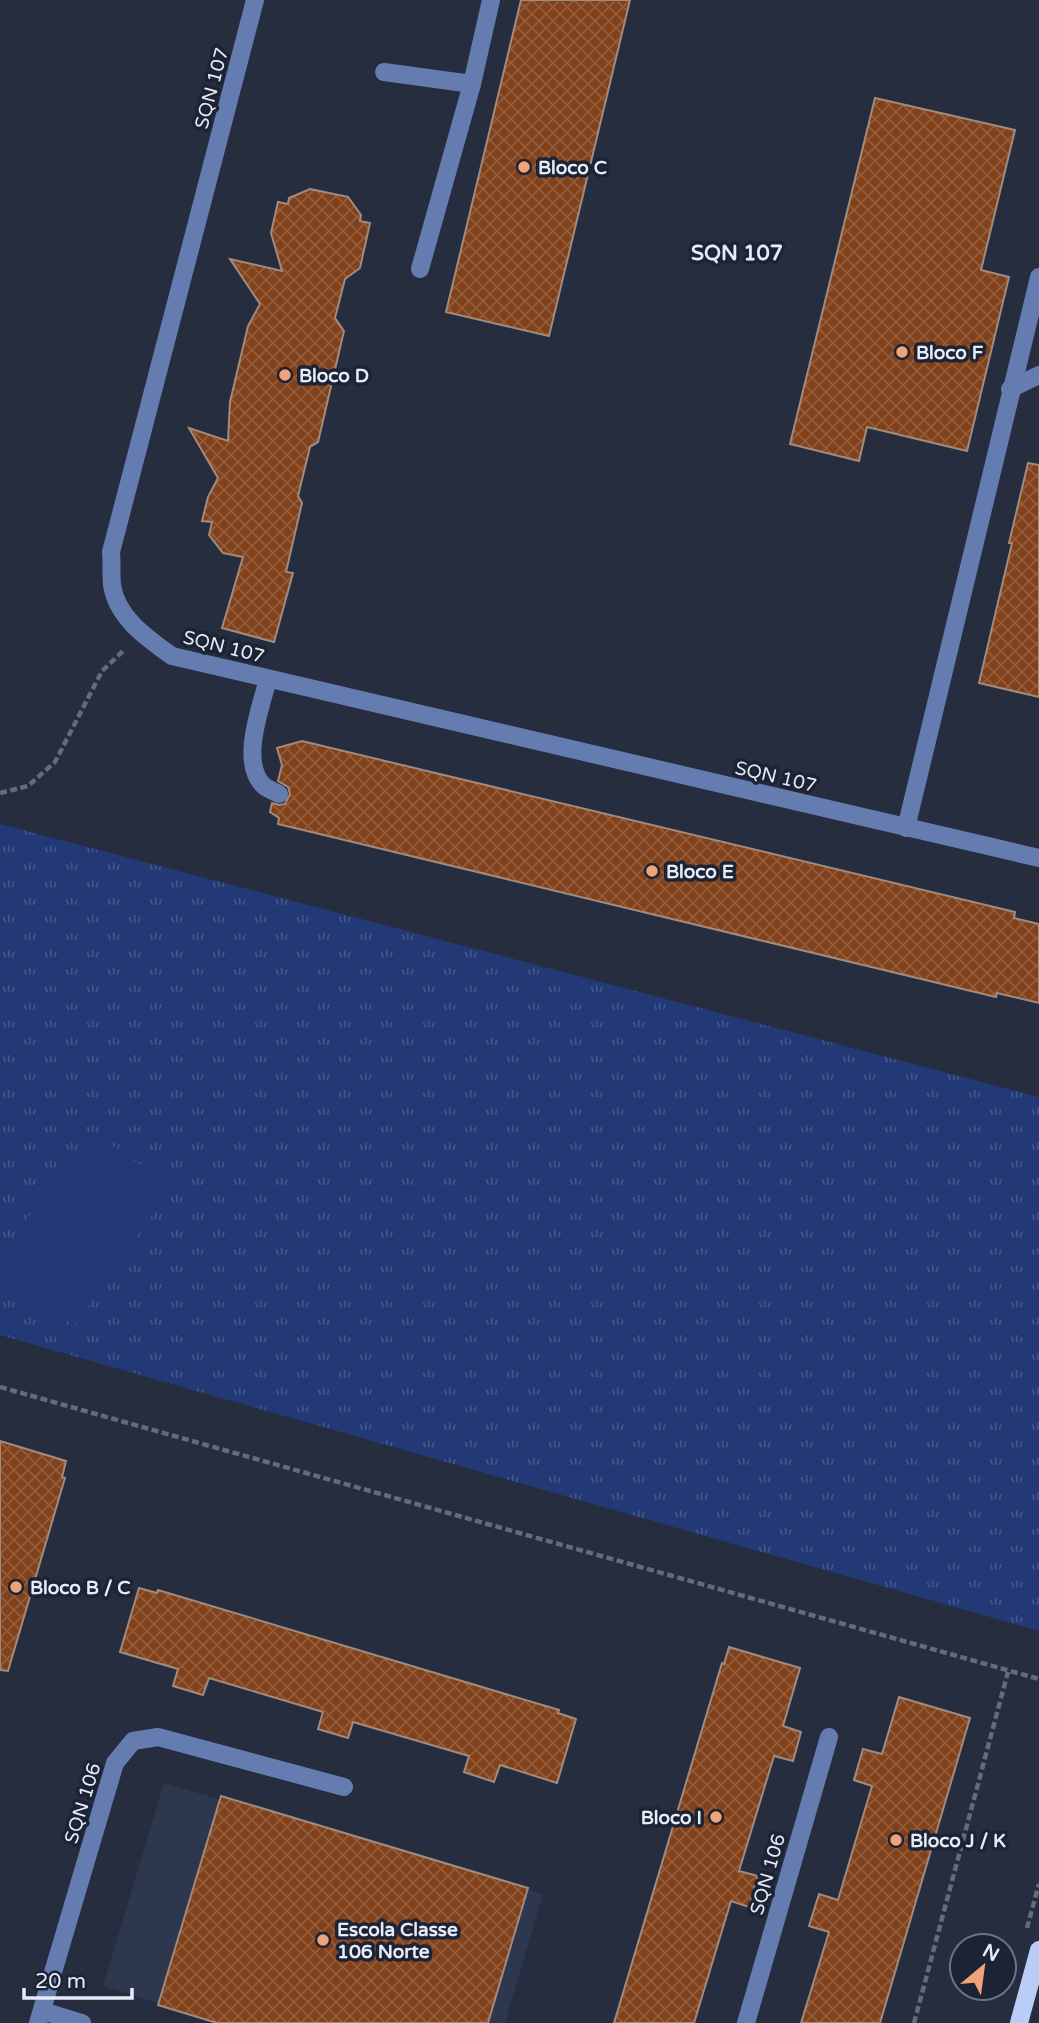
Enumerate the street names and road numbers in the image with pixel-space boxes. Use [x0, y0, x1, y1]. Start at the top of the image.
street label: SQN 107 [191, 45, 233, 131]
street label: SQN 107 [181, 626, 267, 668]
street label: SQN 107 [733, 757, 819, 797]
street label: SQN 106 [60, 1760, 106, 1846]
street label: SQN 106 [746, 1831, 790, 1917]

